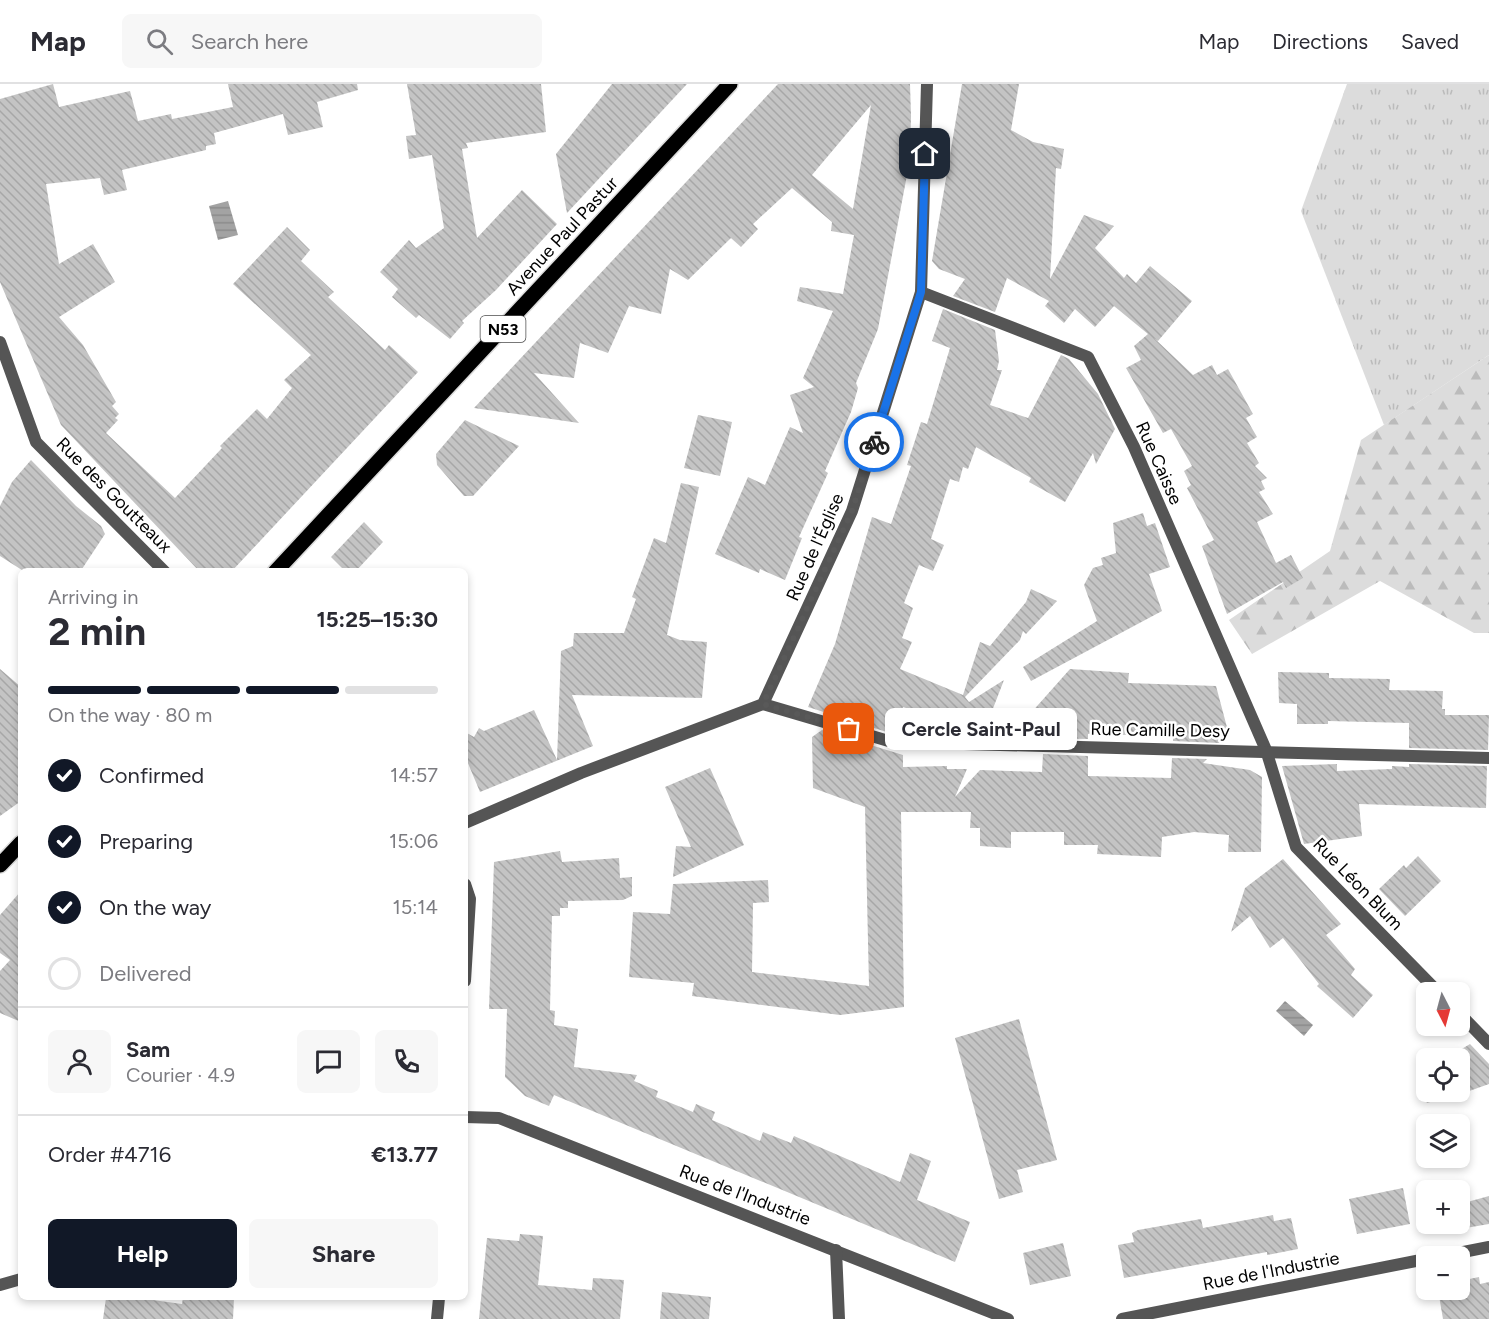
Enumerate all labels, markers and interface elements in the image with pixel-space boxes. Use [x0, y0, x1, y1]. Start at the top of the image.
search box [122, 14, 542, 68]
text: Map [30, 24, 86, 58]
icon: search [143, 25, 176, 58]
text: Search here [191, 28, 308, 55]
text: Map [1198, 29, 1239, 54]
text: Directions [1272, 29, 1368, 54]
text: Saved [1401, 29, 1459, 54]
pin [899, 128, 950, 179]
icon: home [908, 137, 941, 170]
street label: Avenue Paul Pastur [501, 172, 623, 300]
road number: N53 [480, 316, 526, 342]
courier [844, 412, 904, 472]
street label: Rue Caisse [1131, 418, 1187, 508]
icon: bike [858, 426, 891, 459]
street label: Rue des Goutteaux [52, 433, 177, 558]
street label: Rue de l'Église [781, 490, 849, 604]
text: Arriving in [48, 585, 138, 609]
text: 15:25–15:30 [317, 606, 438, 633]
text: 2 min [48, 608, 146, 655]
text: On the way · 80 m [48, 703, 212, 727]
pin [823, 703, 874, 754]
callout: Cercle Saint-Paul [885, 708, 1077, 750]
icon: bag [832, 712, 865, 745]
text: Cercle Saint-Paul [901, 717, 1061, 741]
street label: Rue Camille Desy [1090, 718, 1230, 742]
icon: check [48, 759, 81, 792]
text: Confirmed [99, 762, 204, 789]
text: 14:57 [390, 763, 438, 787]
icon: check [48, 825, 81, 858]
text: Preparing [99, 828, 193, 855]
text: 15:06 [389, 829, 438, 853]
street label: Rue Léon Blum [1308, 833, 1408, 935]
icon: check [48, 891, 81, 924]
text: On the way [99, 894, 211, 921]
text: 15:14 [393, 895, 438, 919]
text: Delivered [99, 960, 192, 987]
north arrow [1416, 982, 1470, 1036]
map controls [1416, 982, 1470, 1300]
button: person [48, 1030, 111, 1093]
button: chat [297, 1030, 360, 1093]
button: phone [375, 1030, 438, 1093]
text: Sam [126, 1036, 170, 1063]
button: locate [1416, 1048, 1470, 1102]
text: Courier · 4.9 [126, 1063, 235, 1087]
button: layers [1416, 1114, 1470, 1168]
text: Order #4716 [48, 1141, 171, 1168]
text: €13.77 [371, 1141, 438, 1168]
street label: Rue de l'Industrie [676, 1160, 814, 1230]
button: + [1416, 1180, 1470, 1234]
button: Help [48, 1219, 237, 1288]
button: Share [249, 1219, 438, 1288]
button: − [1416, 1246, 1470, 1300]
street label: Rue de l'Industrie [1201, 1247, 1341, 1295]

